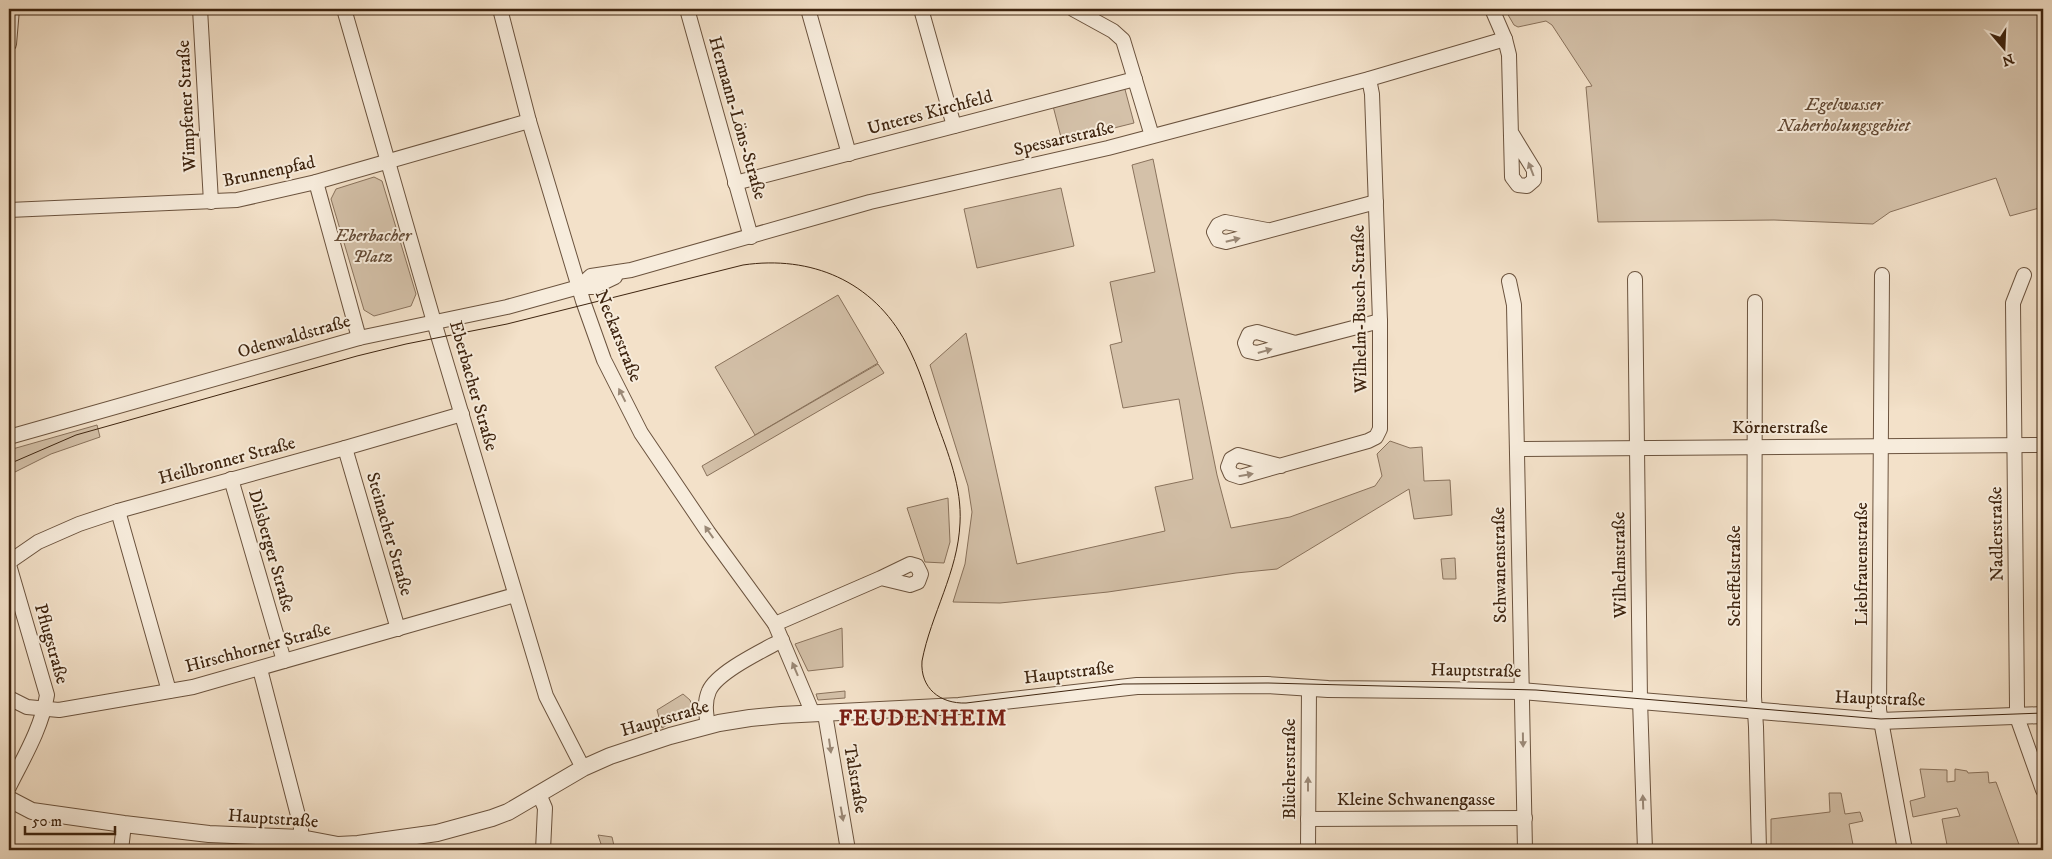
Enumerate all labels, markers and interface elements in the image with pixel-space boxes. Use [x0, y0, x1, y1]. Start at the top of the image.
north arrow [1980, 22, 2030, 72]
street label: Hermann-Löns-Straße [703, 34, 771, 202]
street label: Wimpfener Straße [173, 40, 201, 173]
text: N [1999, 49, 2016, 70]
street label: Unteres Kirchfeld [865, 86, 995, 140]
park label: Egelwasser Naherholungsgebiet [1777, 94, 1911, 137]
street label: Spessartstraße [1012, 117, 1116, 161]
street label: Brunnenpfad [221, 152, 317, 192]
one-way arrow [1527, 161, 1535, 176]
park label: Eberbacher Platz [334, 225, 413, 268]
street label: Wilhelm-Busch-Straße [1348, 225, 1372, 394]
one-way arrow [1226, 236, 1241, 244]
street label: Neckarstraße [590, 287, 646, 385]
street label: Odenwaldstraße [235, 310, 353, 364]
street label: Eberbacher Straße [444, 318, 502, 454]
one-way arrow [1258, 346, 1273, 354]
one-way arrow [618, 388, 626, 402]
street label: Körnerstraße [1732, 417, 1828, 439]
street label: Heilbronner Straße [156, 432, 298, 490]
street label: Steinacher Straße [361, 470, 417, 598]
one-way arrow [1238, 471, 1254, 479]
street label: Nadlerstraße [1985, 486, 2009, 582]
street label: Dilsberger Straße [243, 487, 299, 615]
street label: Liebfrauenstraße [1851, 502, 1873, 626]
street label: Schwanenstraße [1488, 507, 1512, 623]
street label: Wilhelmstraße [1608, 511, 1632, 620]
one-way arrow [704, 525, 714, 539]
street label: Scheffelstraße [1724, 525, 1746, 627]
street label: Pflugstraße [29, 601, 73, 687]
street label: Hirschhorner Straße [183, 618, 333, 678]
street label: Hauptstraße [1023, 657, 1115, 689]
street label: Hauptstraße [1430, 659, 1522, 683]
one-way arrow [790, 662, 798, 676]
street label: Hauptstraße [1834, 686, 1926, 712]
street label: Hauptstraße [618, 696, 712, 742]
district label: FEUDENHEIM [839, 705, 1007, 732]
street label: Blücherstraße [1279, 718, 1301, 820]
one-way arrow [1519, 732, 1527, 748]
one-way arrow [826, 738, 834, 754]
street label: Talstraße [838, 743, 872, 815]
one-way arrow [1304, 776, 1312, 792]
street label: Kleine Schwanengasse [1337, 789, 1495, 811]
one-way arrow [1639, 793, 1647, 809]
scale bar [25, 804, 115, 836]
street label: Hauptstraße [227, 805, 319, 833]
one-way arrow [838, 806, 846, 822]
text: 50 m [32, 812, 62, 831]

